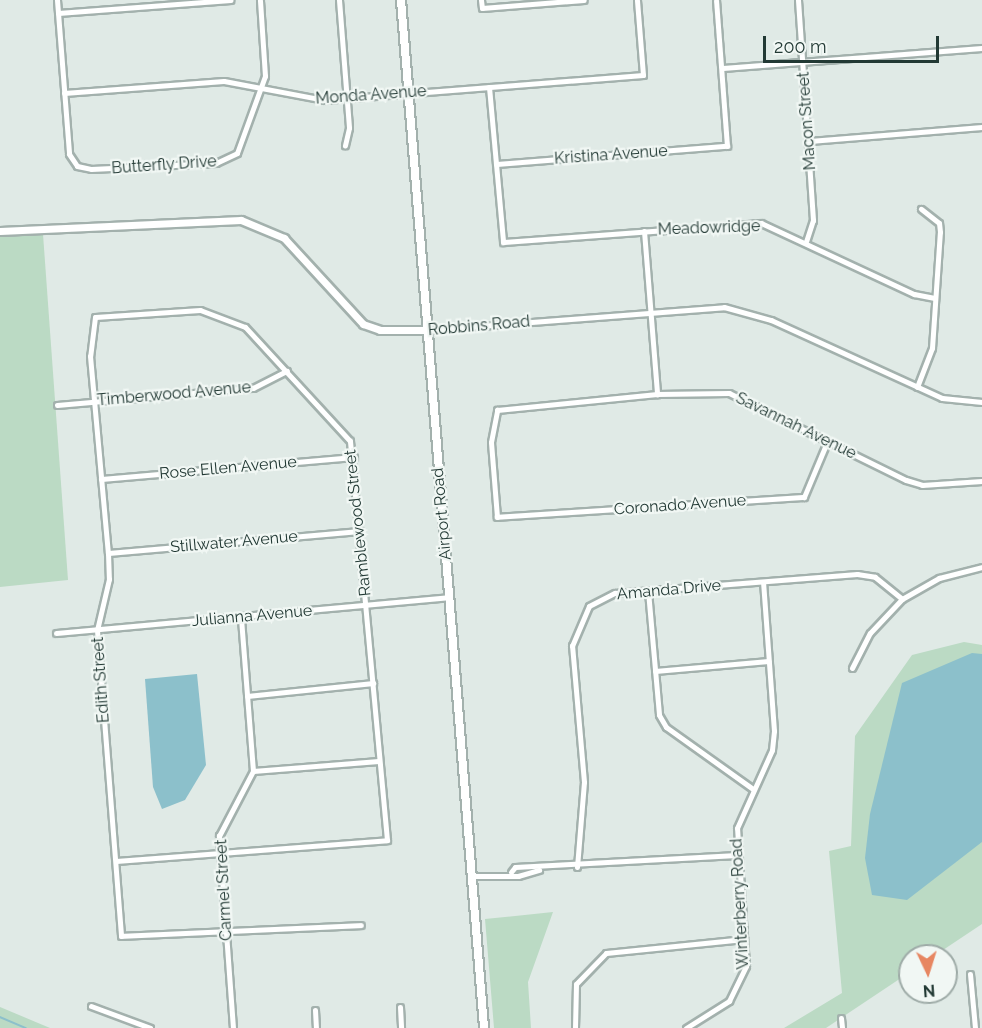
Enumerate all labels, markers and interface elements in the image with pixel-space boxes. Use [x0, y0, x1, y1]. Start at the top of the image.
scale bar [766, 24, 942, 62]
text: 200 m [774, 36, 827, 57]
street label: Macon Street [794, 71, 820, 171]
street label: Monda Avenue [315, 82, 427, 108]
street label: Kristina Avenue [553, 141, 669, 169]
street label: Butterfly Drive [111, 152, 217, 178]
street label: Meadowridge [657, 217, 761, 239]
street label: Robbins Road [427, 312, 531, 340]
street label: Timberwood Avenue [96, 378, 252, 410]
street label: Savannah Avenue [732, 388, 860, 464]
street label: Ramblewood Street [341, 449, 375, 597]
street label: Rose Ellen Avenue [158, 452, 298, 484]
street label: Airport Road [428, 467, 456, 561]
street label: Coronado Avenue [613, 491, 747, 519]
street label: Stillwater Avenue [169, 527, 299, 557]
street label: Amanda Drive [616, 576, 722, 604]
street label: Julianna Avenue [191, 601, 313, 631]
street label: Edith Street [88, 636, 114, 724]
street label: Carmel Street [212, 838, 236, 942]
street label: Winterberry Road [727, 838, 753, 970]
north arrow [898, 944, 958, 1004]
text: N [922, 981, 936, 1000]

